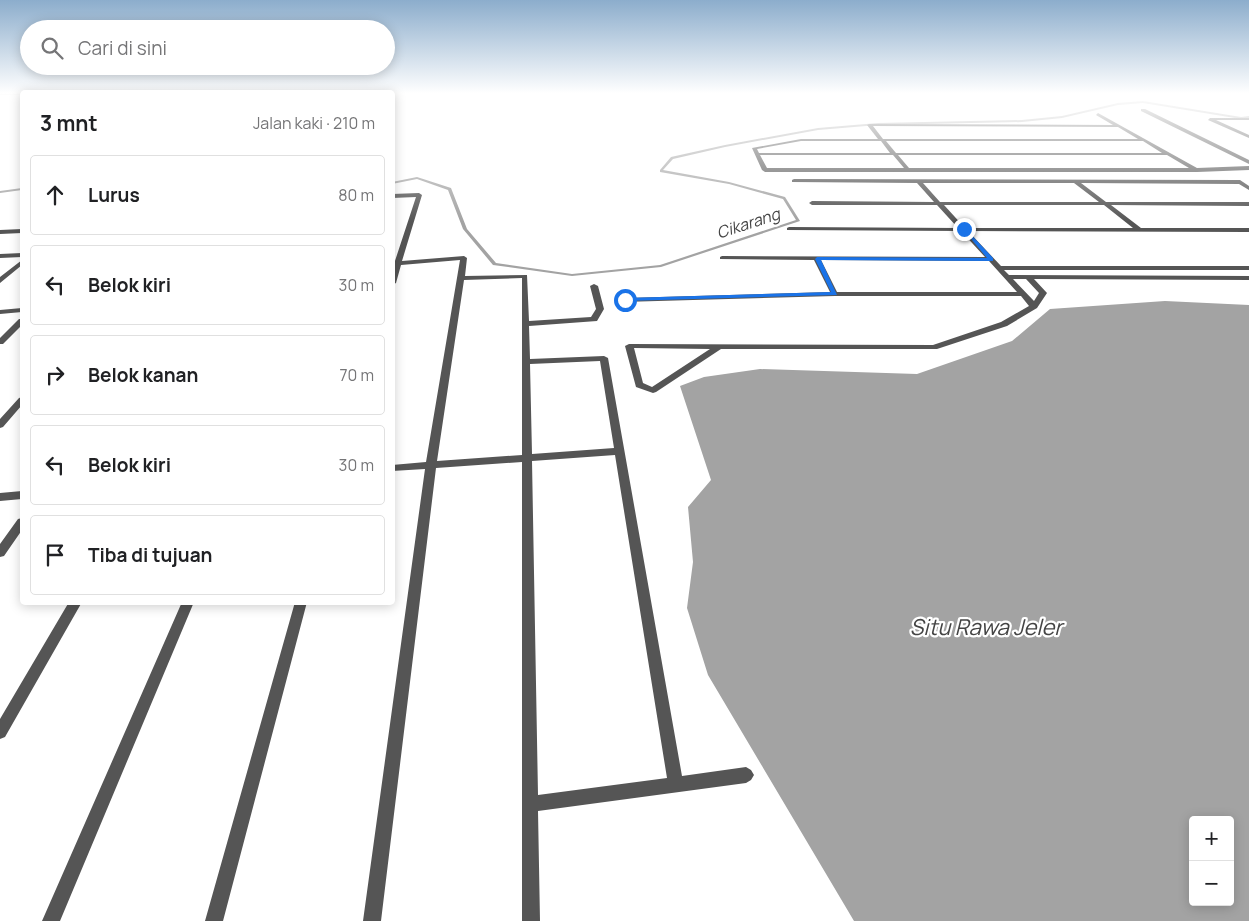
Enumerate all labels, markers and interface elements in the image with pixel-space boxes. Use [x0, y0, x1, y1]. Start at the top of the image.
search box [20, 20, 395, 75]
icon: search [38, 34, 66, 62]
text: Cari di sini [78, 35, 167, 61]
text: 3 mnt [40, 109, 98, 137]
text: Jalan kaki · 210 m [253, 112, 375, 134]
icon: ahead [41, 181, 69, 209]
text: Lurus [88, 182, 140, 208]
text: 80 m [338, 184, 374, 206]
water label: Cikarang [714, 202, 784, 244]
route end [953, 218, 976, 241]
icon: left [41, 271, 69, 299]
text: Belok kiri [88, 272, 171, 298]
text: 30 m [339, 274, 374, 296]
route start [614, 289, 637, 312]
icon: right [41, 361, 69, 389]
text: Belok kanan [88, 362, 198, 388]
text: 70 m [339, 364, 374, 386]
icon: left [41, 451, 69, 479]
text: Belok kiri [88, 452, 171, 478]
text: 30 m [339, 454, 374, 476]
icon: arrive [41, 541, 69, 569]
text: Tiba di tujuan [88, 542, 212, 568]
water label: Situ Rawa Jeler [910, 612, 1065, 642]
map controls [1189, 816, 1234, 906]
button: + [1189, 816, 1234, 861]
button: − [1189, 861, 1234, 906]

